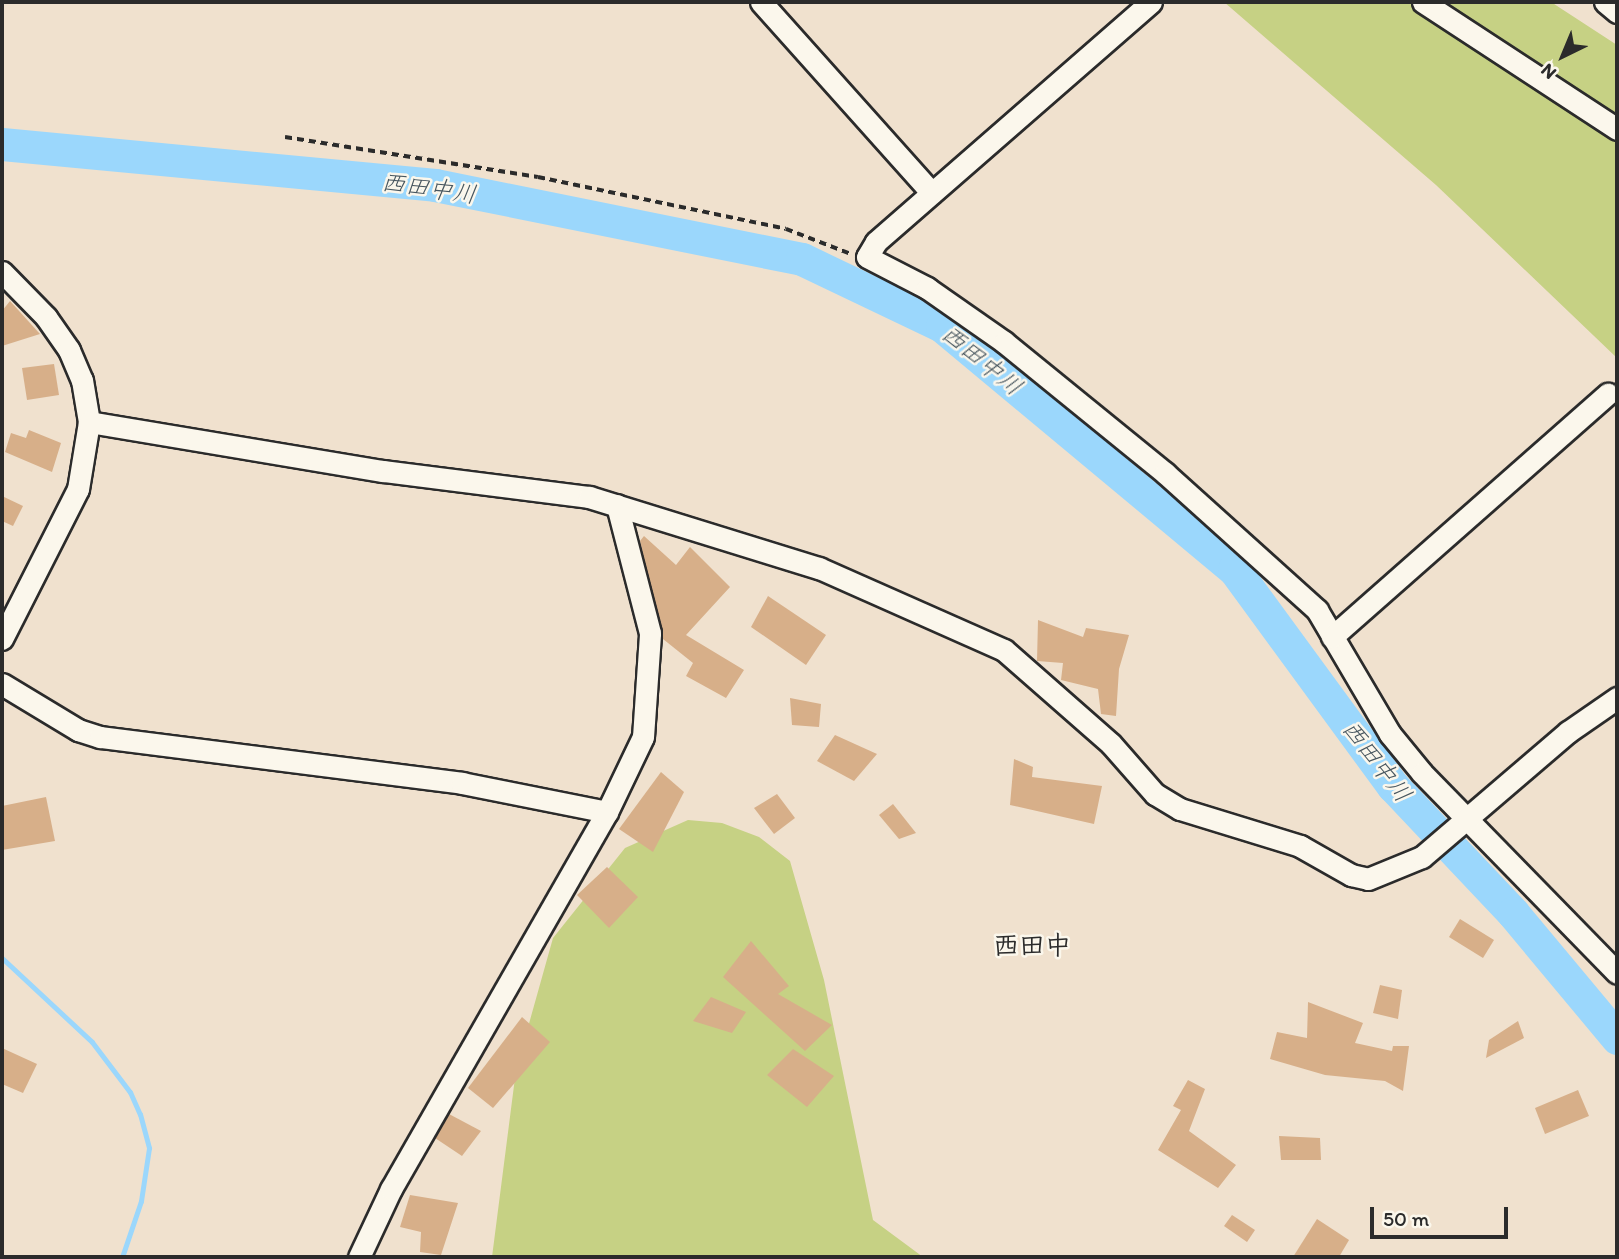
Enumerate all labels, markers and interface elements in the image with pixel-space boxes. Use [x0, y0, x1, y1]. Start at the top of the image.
north arrow [1528, 21, 1598, 91]
text: N [1536, 59, 1561, 85]
water label: 西田中川 [379, 167, 479, 209]
water label: 西田中川 [936, 319, 1028, 401]
water label: 西田中川 [1336, 714, 1418, 808]
district label: 西田中 [993, 930, 1071, 962]
scale bar [1374, 1192, 1512, 1236]
text: 50 m [1383, 1206, 1429, 1231]

